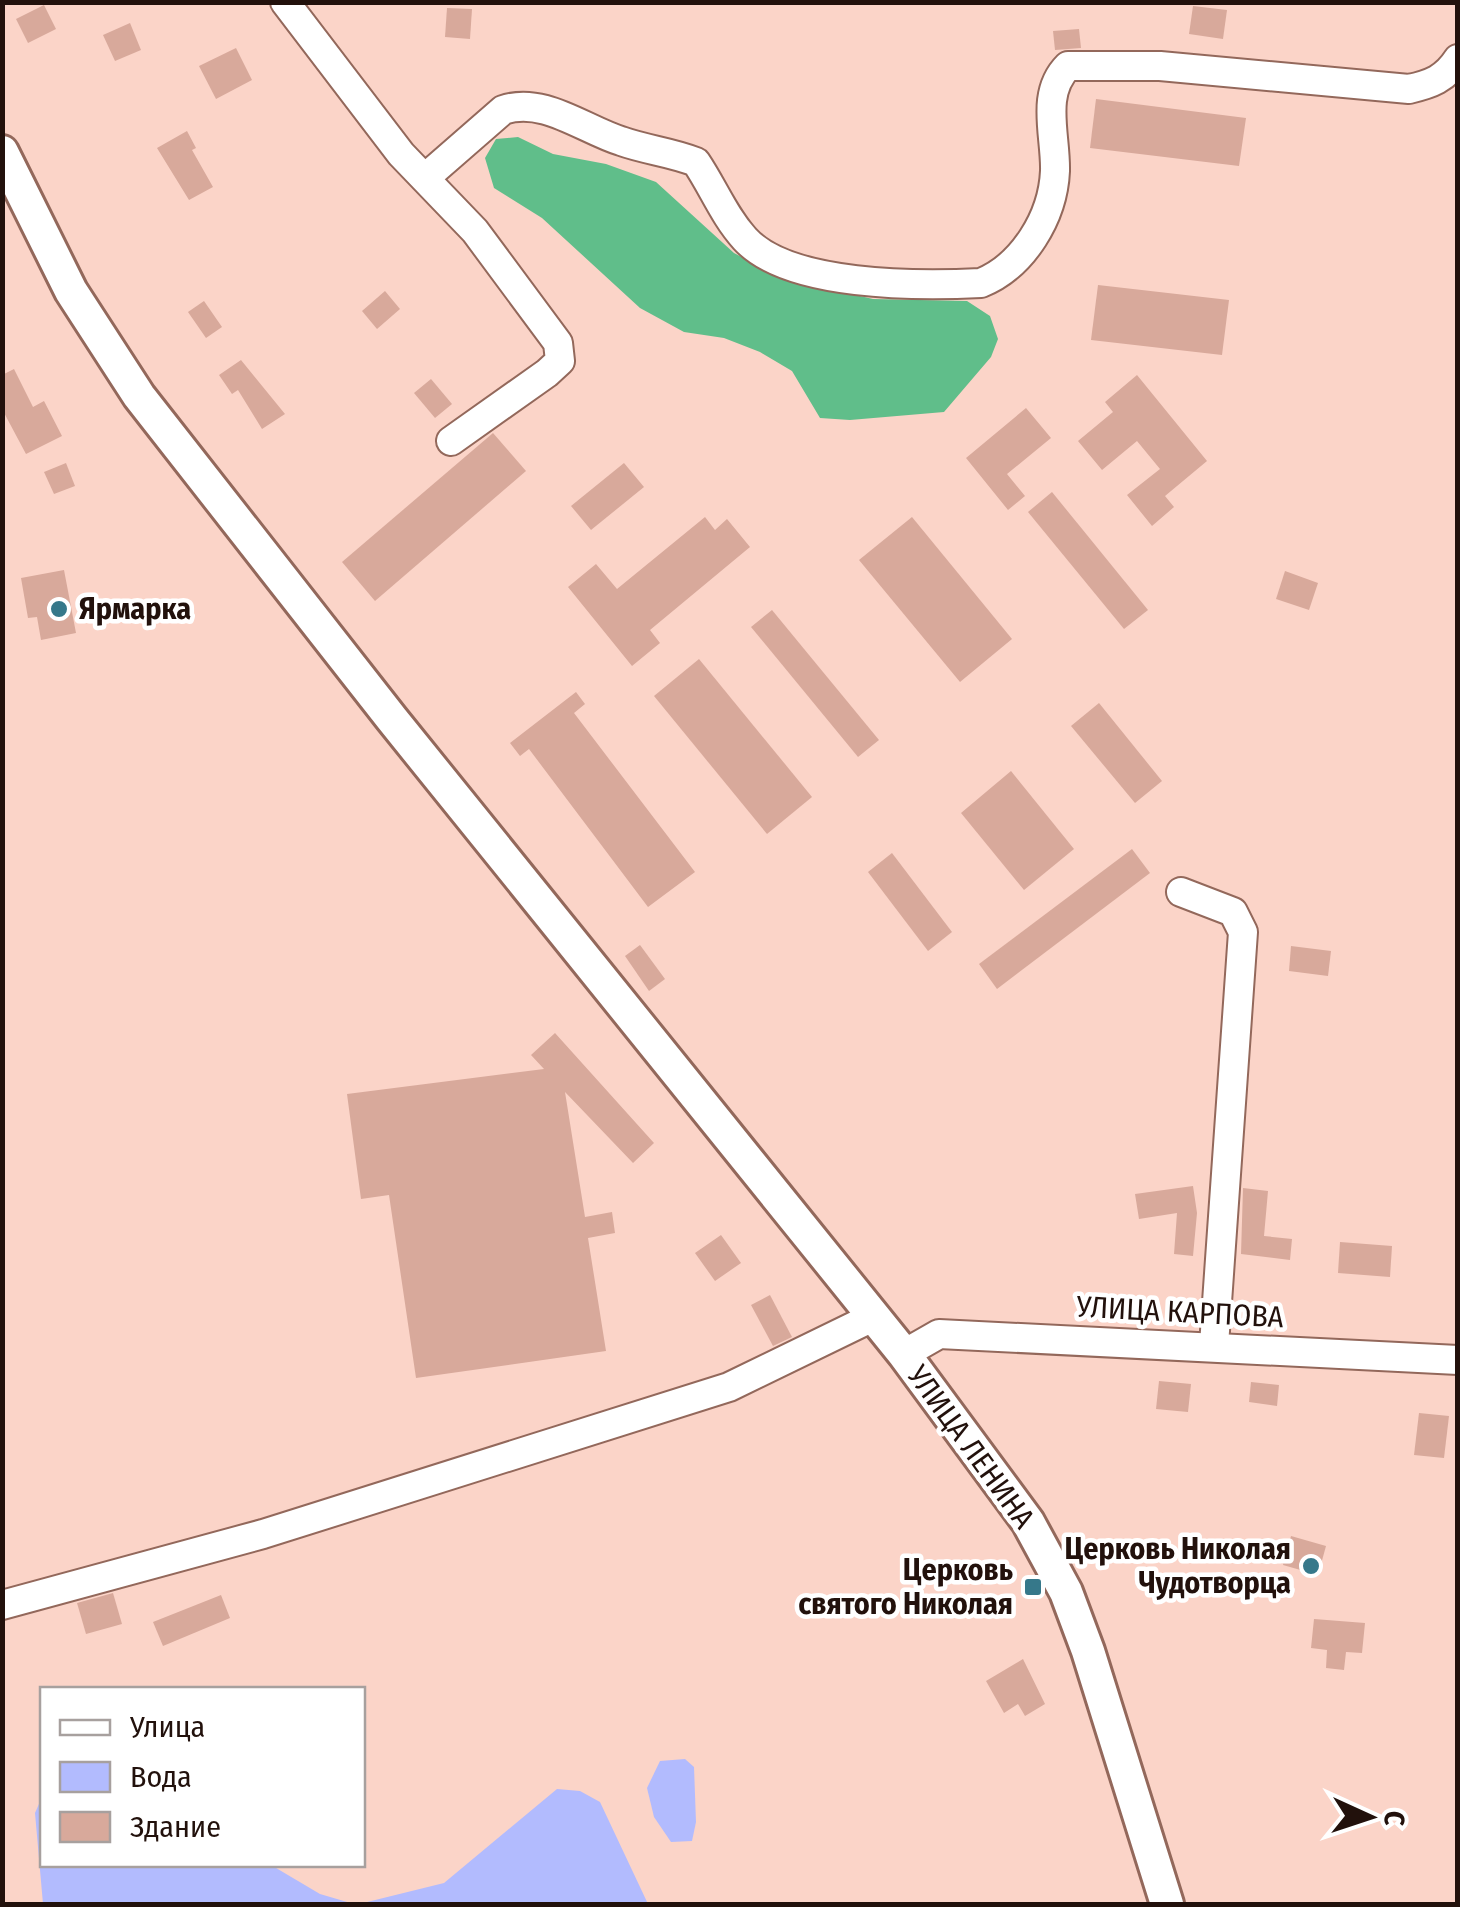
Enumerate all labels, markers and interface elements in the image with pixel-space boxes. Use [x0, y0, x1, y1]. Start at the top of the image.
place label: Ярмарка [79, 591, 191, 627]
marker: Ярмарка [48, 598, 70, 620]
street label: УЛИЦА КАРПОВА [1075, 1289, 1285, 1335]
street label: УЛИЦА ЛЕНИНА [899, 1358, 1042, 1536]
place label: Церковь Николая Чудотворца [1065, 1531, 1291, 1601]
place label: Церковь святого Николая [798, 1552, 1013, 1622]
marker: Церковь Николая Чудотворца [1300, 1555, 1322, 1577]
marker: Церковь святого Николая [1022, 1576, 1044, 1598]
legend [40, 1687, 365, 1867]
text: Улица [129, 1709, 205, 1745]
text: Вода [130, 1759, 192, 1795]
north arrow [1320, 1767, 1420, 1867]
text: Здание [130, 1809, 221, 1845]
text: С [1378, 1810, 1411, 1827]

